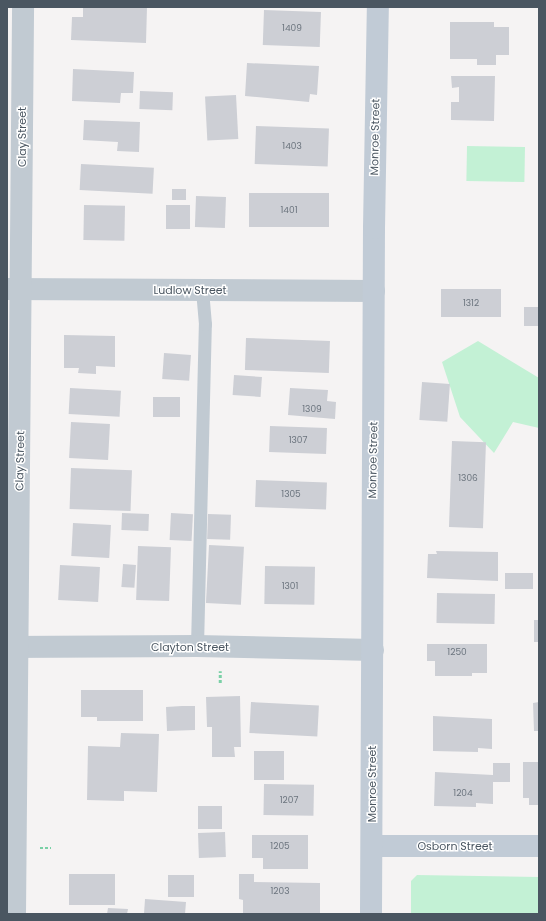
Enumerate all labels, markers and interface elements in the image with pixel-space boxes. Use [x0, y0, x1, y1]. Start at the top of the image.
house number: 1409 [282, 23, 302, 33]
street label: Monroe Street [368, 99, 382, 175]
street label: Clay Street [15, 107, 29, 167]
house number: 1403 [282, 141, 302, 151]
house number: 1401 [280, 205, 298, 215]
street label: Ludlow Street [153, 283, 227, 297]
house number: 1312 [463, 298, 479, 308]
house number: 1309 [302, 404, 322, 414]
street label: Monroe Street [366, 422, 380, 498]
street label: Clay Street [13, 431, 27, 491]
house number: 1307 [289, 435, 307, 445]
house number: 1306 [458, 473, 478, 483]
house number: 1305 [281, 489, 301, 499]
house number: 1301 [282, 581, 298, 591]
street label: Clayton Street [151, 640, 229, 654]
house number: 1250 [447, 647, 467, 657]
street label: Monroe Street [365, 746, 379, 822]
house number: 1204 [453, 788, 473, 798]
house number: 1207 [280, 795, 298, 805]
street label: Osborn Street [417, 839, 493, 853]
house number: 1205 [270, 841, 290, 851]
house number: 1203 [270, 886, 290, 896]

